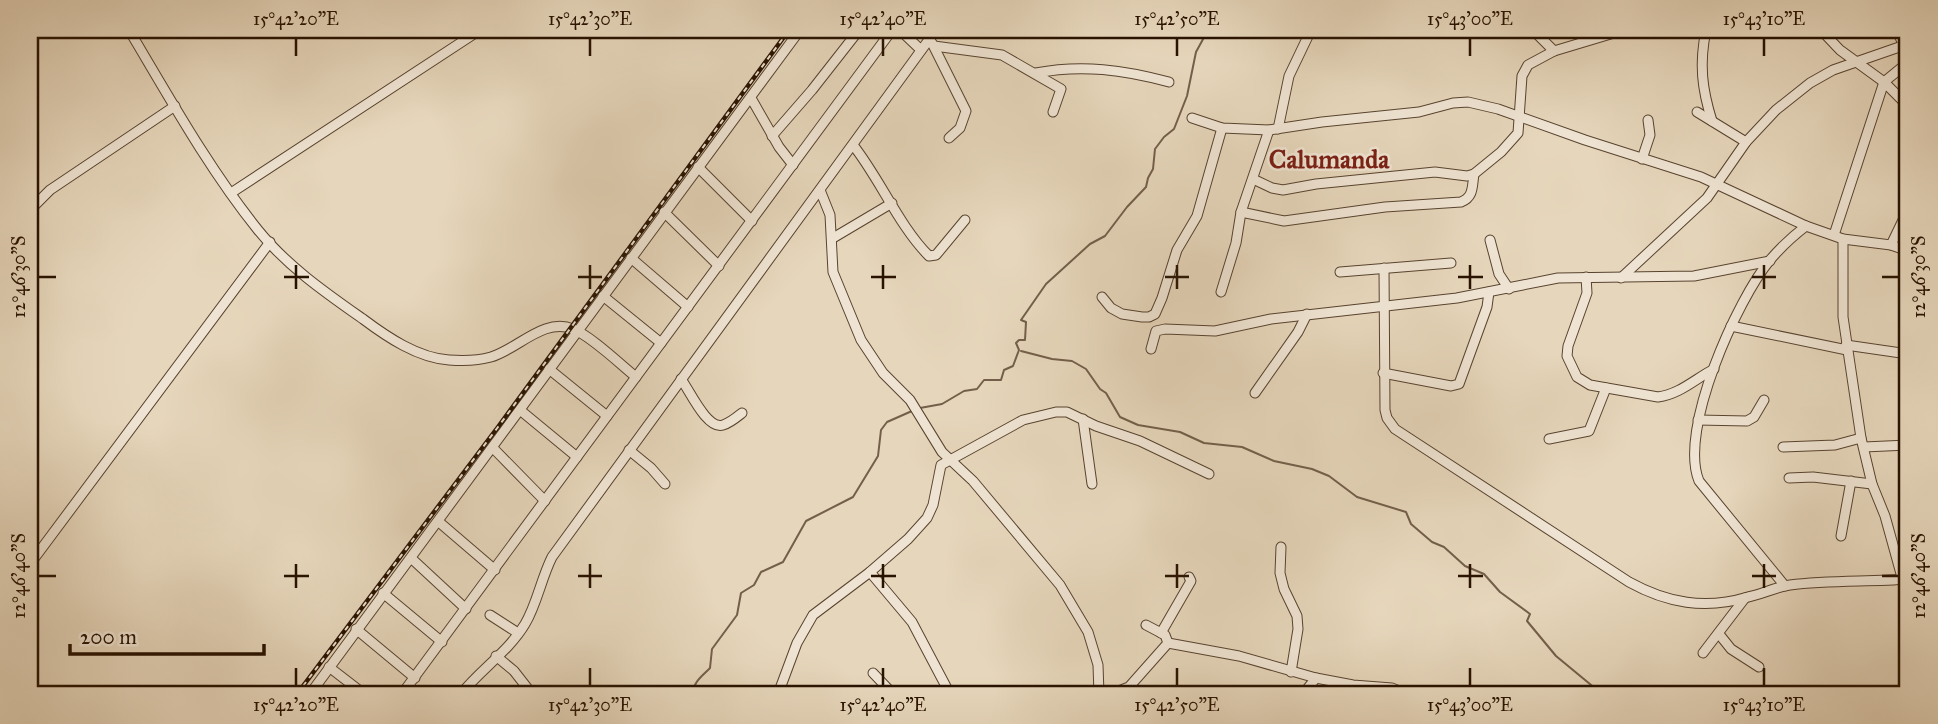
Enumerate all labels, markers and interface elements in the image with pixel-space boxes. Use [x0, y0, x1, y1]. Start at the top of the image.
text: 15°42'20"E [253, 8, 339, 30]
text: 15°42'30"E [548, 8, 632, 30]
text: 15°42'40"E [839, 8, 927, 30]
text: 15°42'50"E [1134, 8, 1220, 30]
text: 15°43'00"E [1427, 8, 1513, 30]
text: 15°43'10"E [1723, 8, 1805, 30]
district label: Calumanda [1269, 143, 1390, 175]
text: 12°46'30"S [8, 236, 30, 318]
text: 12°46'30"S [1908, 236, 1930, 318]
text: 12°46'40"S [8, 533, 30, 619]
text: 12°46'40"S [1908, 533, 1930, 619]
scale bar [70, 612, 264, 656]
text: 200 m [80, 624, 137, 650]
text: 15°42'20"E [253, 694, 339, 716]
text: 15°42'30"E [548, 694, 632, 716]
text: 15°42'40"E [839, 694, 927, 716]
text: 15°42'50"E [1134, 694, 1220, 716]
text: 15°43'00"E [1427, 694, 1513, 716]
text: 15°43'10"E [1723, 694, 1805, 716]

